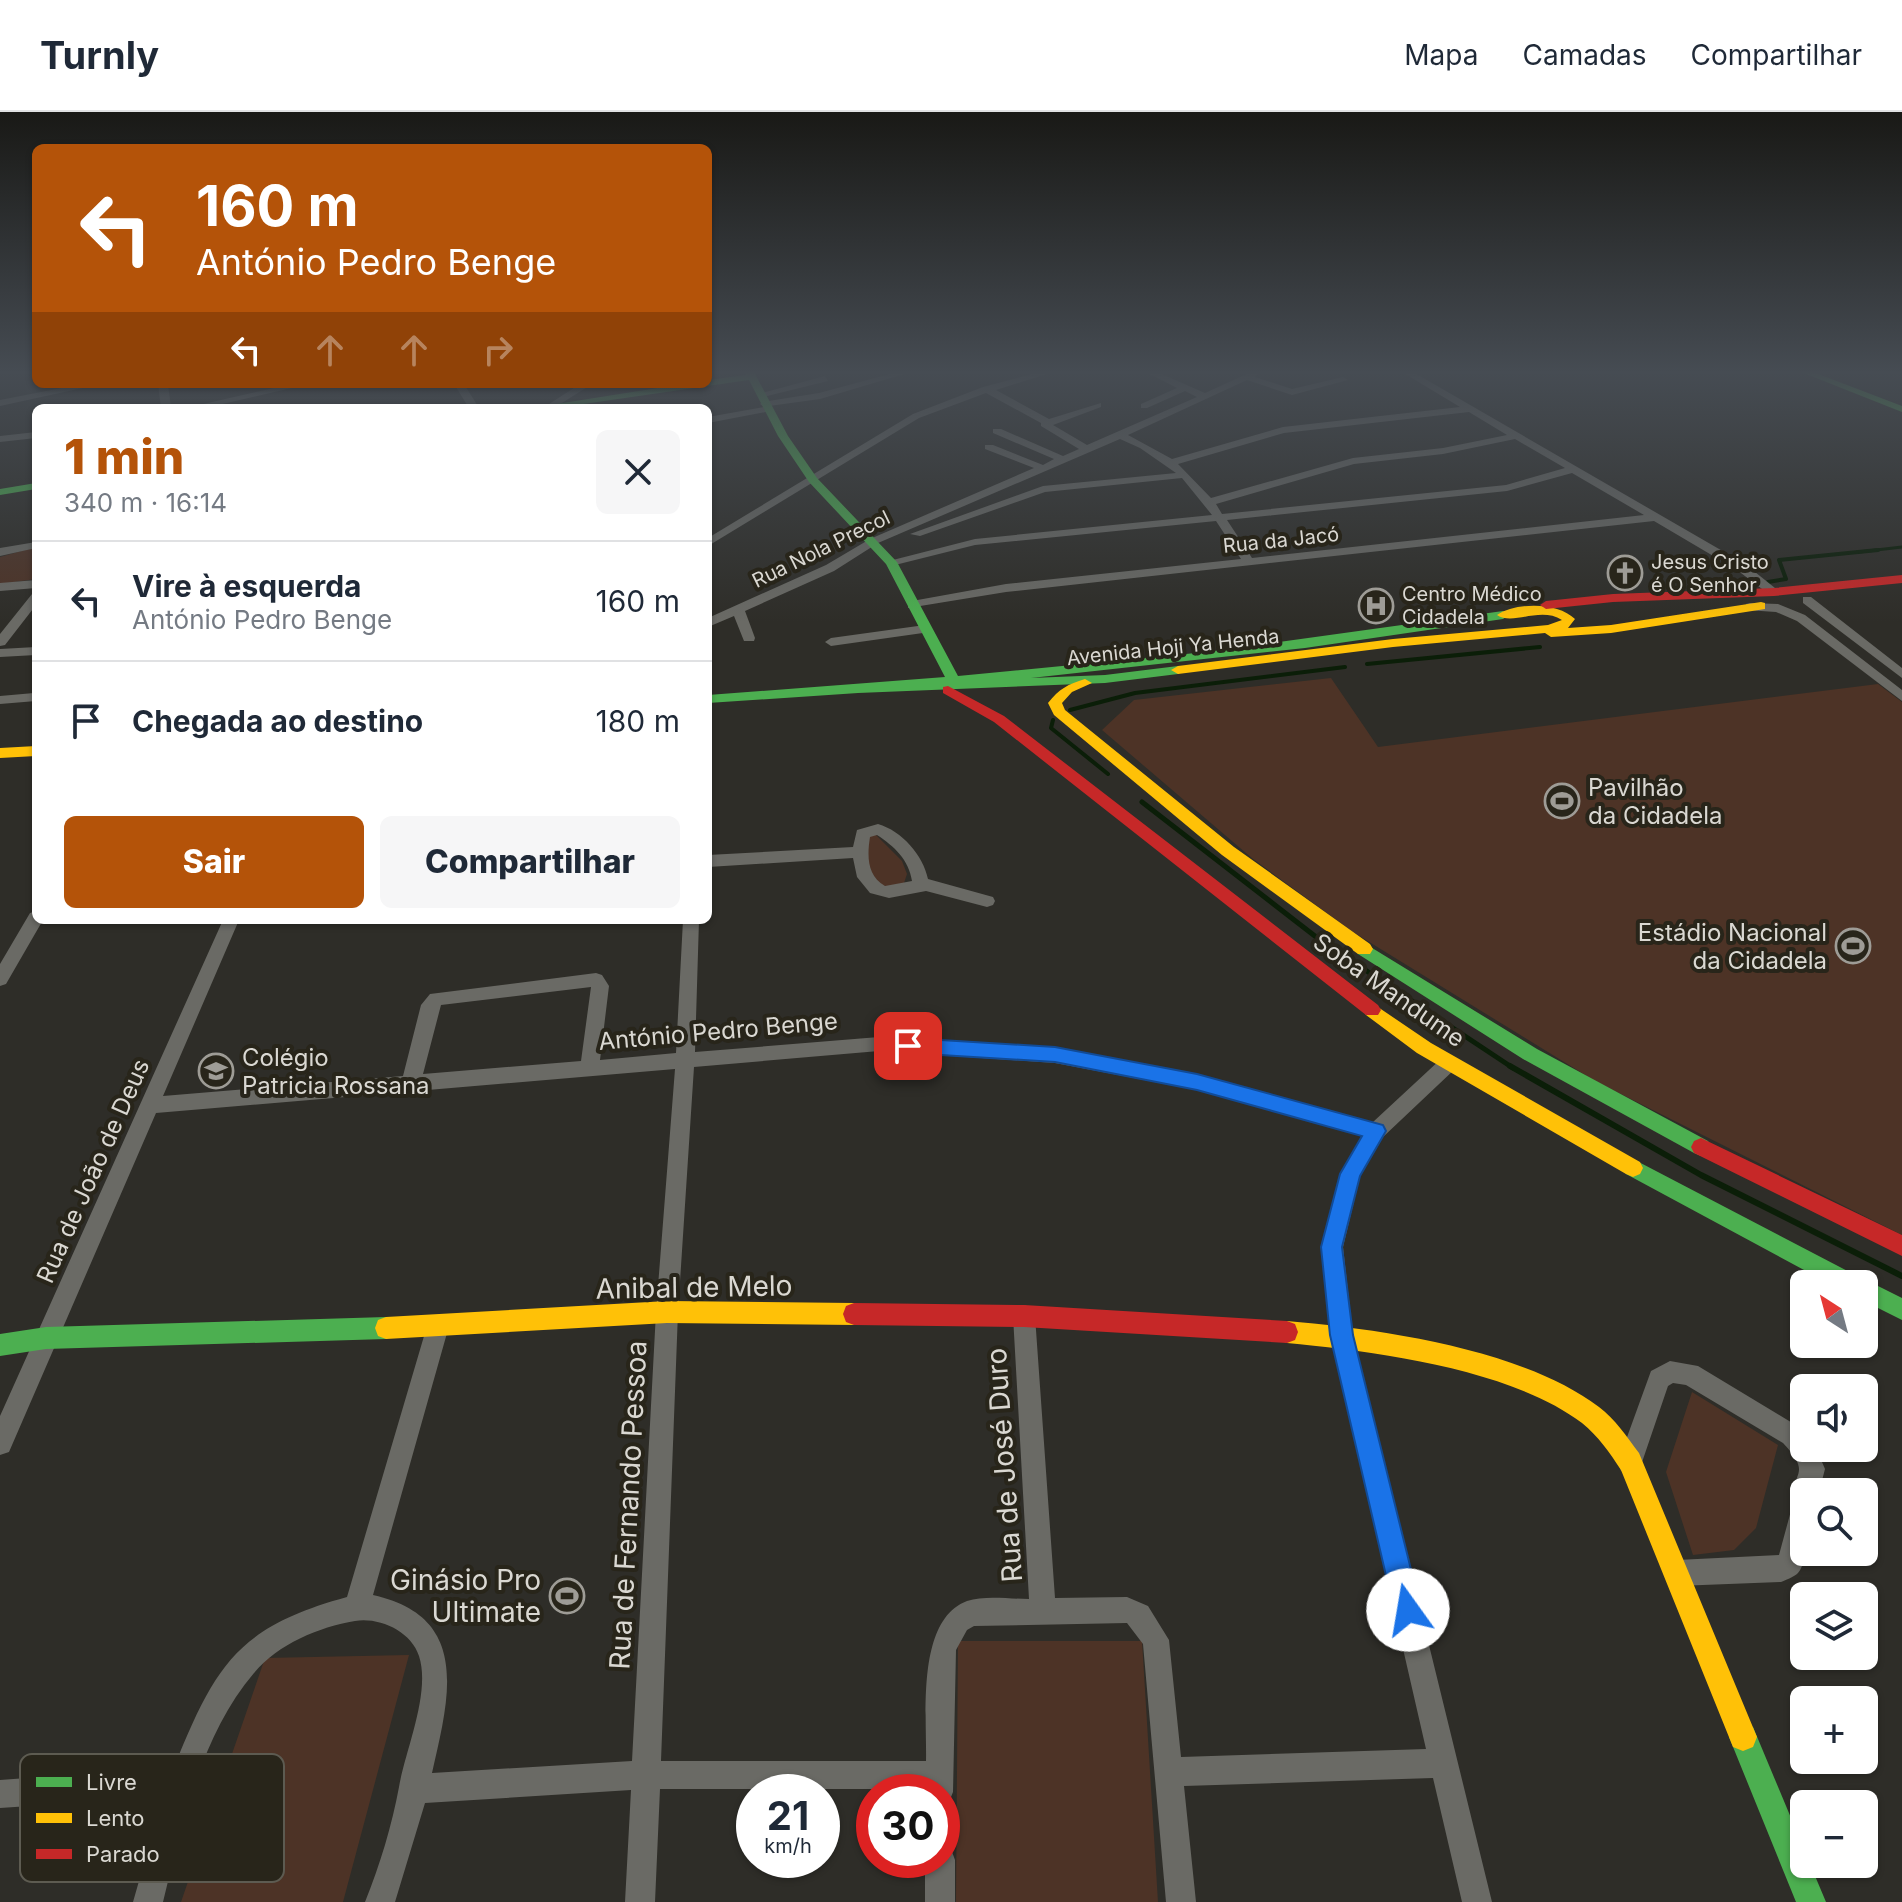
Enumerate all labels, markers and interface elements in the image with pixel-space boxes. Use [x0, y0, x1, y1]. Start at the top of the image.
text: Turnly [40, 32, 159, 78]
text: Mapa [1404, 38, 1478, 72]
text: Camadas [1522, 38, 1647, 72]
text: Compartilhar [1691, 38, 1862, 72]
text: 160 m [196, 172, 359, 240]
icon: left [64, 176, 168, 280]
text: António Pedro Benge [196, 240, 556, 284]
icon: left [224, 328, 268, 372]
icon: ahead [308, 328, 352, 372]
icon: ahead [392, 328, 436, 372]
icon: right [476, 328, 520, 372]
text: 1 min [64, 427, 184, 486]
button: close [596, 430, 680, 514]
text: 340 m · 16:14 [64, 487, 227, 518]
street label: Rua Nola Precol [748, 505, 894, 593]
street label: Rua da Jacó [1222, 522, 1340, 558]
place label: Jesus Cristo é O Senhor [1651, 550, 1769, 597]
church icon: Jesus Cristo é O Senhor [1606, 554, 1644, 592]
text: Vire à esquerda [132, 568, 361, 604]
icon: left [64, 579, 108, 623]
place label: Centro Médico Cidadela [1402, 582, 1542, 629]
text: 160 m [596, 583, 680, 619]
hospital icon: Centro Médico Cidadela [1357, 587, 1395, 625]
text: António Pedro Benge [132, 604, 392, 635]
street label: Avenida Hoji Ya Henda [1065, 624, 1281, 670]
icon: arrive [64, 699, 108, 743]
text: Chegada ao destino [132, 703, 423, 739]
text: 180 m [596, 703, 680, 739]
place label: Pavilhão da Cidadela [1588, 773, 1722, 830]
sports icon: Pavilhão da Cidadela [1543, 782, 1581, 820]
button: Sair [64, 816, 364, 908]
button: Compartilhar [380, 816, 680, 908]
place label: Estádio Nacional da Cidadela [1638, 918, 1827, 975]
street label: Soba Mandume [1308, 927, 1470, 1053]
sports icon: Estádio Nacional da Cidadela [1834, 927, 1872, 965]
street label: António Pedro Benge [597, 1006, 839, 1056]
pin [874, 1012, 942, 1080]
icon: arrive [886, 1024, 930, 1068]
place label: Colégio Patricia Rossana [242, 1043, 430, 1100]
school or university icon: Colégio Patricia Rossana [197, 1052, 235, 1090]
street label: Rua de João de Deus [31, 1055, 155, 1287]
street label: Anibal de Melo [595, 1268, 793, 1306]
north arrow [1790, 1270, 1878, 1358]
map controls [1790, 1270, 1878, 1878]
street label: Rua de Fernando Pessoa [602, 1340, 654, 1670]
street label: Rua de José Duro [979, 1347, 1029, 1583]
button: sound [1790, 1374, 1878, 1462]
button: search [1790, 1478, 1878, 1566]
place label: Ginásio Pro Ultimate [390, 1563, 541, 1629]
position arrow [1366, 1568, 1450, 1652]
sports icon: Ginásio Pro Ultimate [548, 1577, 586, 1615]
button: layers [1790, 1582, 1878, 1670]
button: + [1790, 1686, 1878, 1774]
legend [20, 1754, 284, 1882]
text: Livre [86, 1769, 137, 1795]
speed limit sign: 30 [856, 1774, 960, 1878]
button: − [1790, 1790, 1878, 1878]
text: 21 [767, 1791, 809, 1840]
text: Lento [86, 1805, 144, 1831]
text: km/h [764, 1834, 812, 1858]
text: Parado [86, 1841, 160, 1867]

